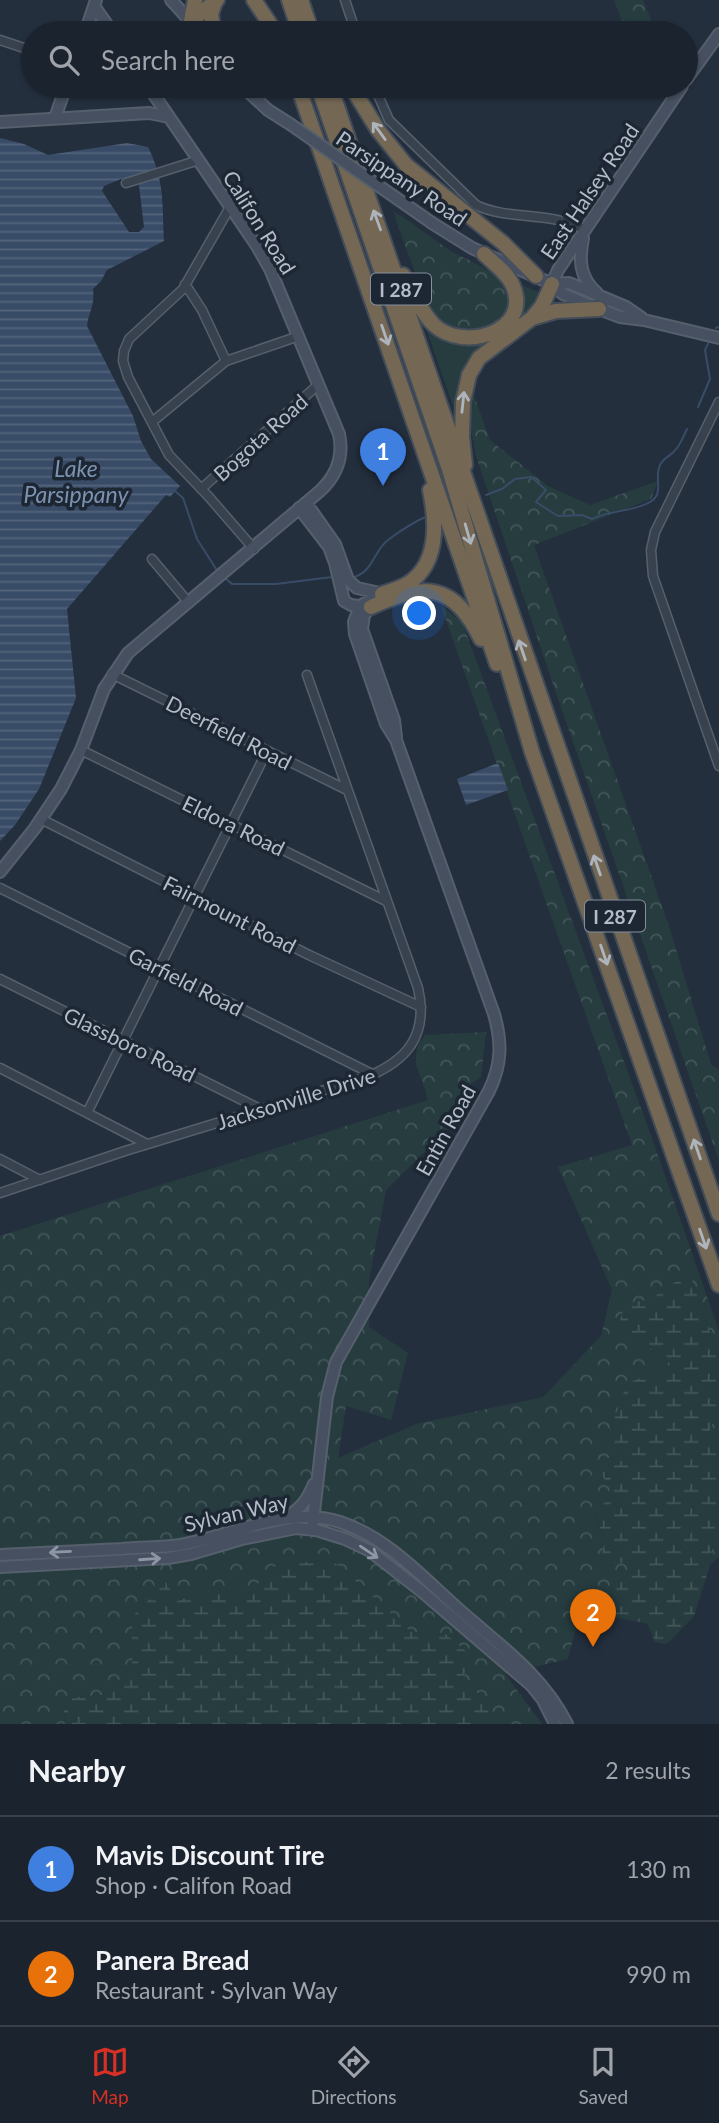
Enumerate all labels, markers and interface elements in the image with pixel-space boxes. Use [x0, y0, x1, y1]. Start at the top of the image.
search box [21, 21, 698, 98]
icon: search [45, 41, 83, 79]
text: Search here [101, 44, 235, 76]
street label: East Halsey Road [535, 119, 643, 263]
one-way arrow [371, 122, 386, 141]
street label: Parsippany Road [332, 125, 472, 231]
street label: Califon Road [218, 166, 302, 278]
one-way arrow [370, 209, 382, 231]
road number: I 287 [371, 274, 431, 304]
one-way arrow [380, 324, 392, 346]
street label: Bogota Road [208, 388, 312, 486]
one-way arrow [457, 391, 470, 413]
pin: 1 [360, 428, 406, 486]
water label: Lake Parsippany [23, 454, 130, 508]
one-way arrow [462, 522, 475, 544]
your location [402, 596, 436, 630]
one-way arrow [515, 640, 527, 662]
street label: Deerfield Road [162, 690, 296, 774]
street label: Eldora Road [179, 790, 289, 860]
one-way arrow [590, 855, 602, 877]
street label: Fairmount Road [160, 870, 300, 958]
road number: I 287 [585, 900, 645, 932]
street label: Garfield Road [125, 941, 247, 1021]
one-way arrow [599, 944, 611, 966]
street label: Glassboro Road [60, 1001, 200, 1087]
street label: Jacksonville Drive [214, 1062, 378, 1134]
street label: Entin Road [410, 1080, 480, 1180]
one-way arrow [689, 1139, 702, 1161]
one-way arrow [698, 1228, 710, 1250]
street label: Sylvan Way [182, 1488, 291, 1536]
one-way arrow [359, 1545, 378, 1560]
one-way arrow [49, 1546, 72, 1559]
one-way arrow [139, 1553, 162, 1566]
pin: 2 [570, 1589, 616, 1647]
text: Nearby [28, 1752, 126, 1788]
text: 2 results [605, 1756, 691, 1784]
text: Mavis Discount Tire [95, 1839, 325, 1871]
text: 1 [44, 1855, 58, 1883]
text: 130 m [626, 1855, 691, 1883]
text: Shop · Califon Road [95, 1871, 292, 1899]
text: Panera Bread [95, 1944, 250, 1976]
text: 2 [44, 1960, 58, 1988]
text: 990 m [626, 1960, 691, 1988]
text: Restaurant · Sylvan Way [95, 1976, 338, 2004]
tab: Map [91, 2043, 129, 2108]
tab: Directions [311, 2043, 397, 2108]
tab: Saved [578, 2043, 628, 2108]

